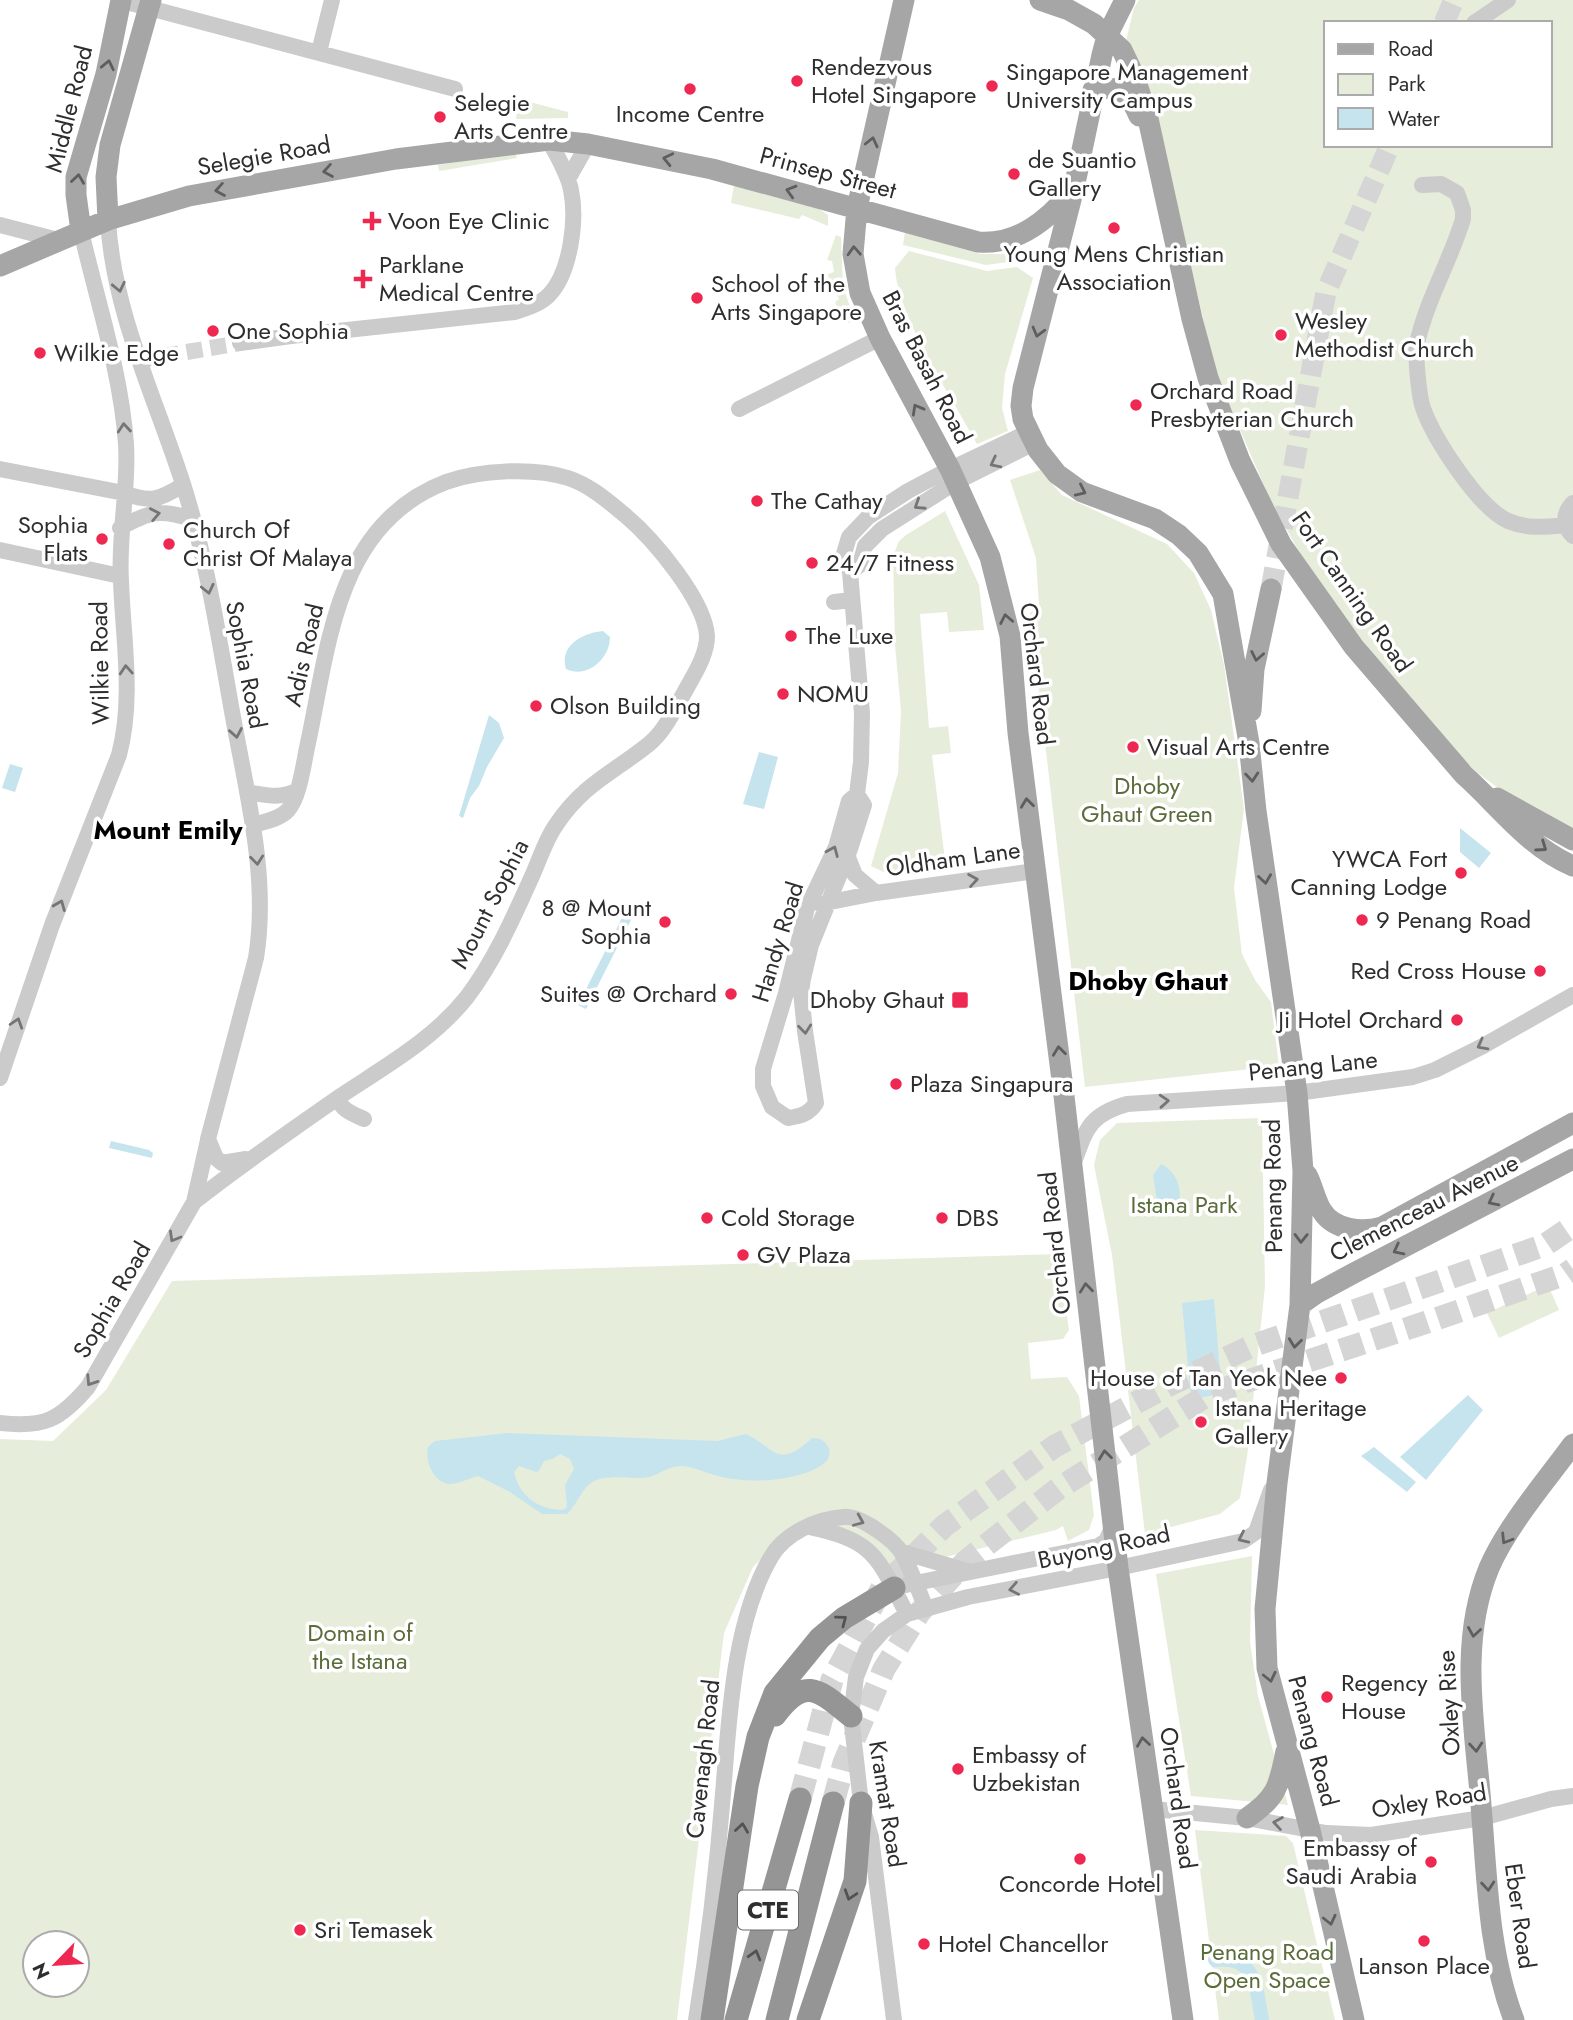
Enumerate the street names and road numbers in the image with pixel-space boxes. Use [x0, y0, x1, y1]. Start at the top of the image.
street label: Middle Road [36, 42, 101, 176]
street label: Selegie Road [195, 127, 333, 184]
street label: Prinsep Street [756, 138, 900, 208]
street label: Bras Basah Road [874, 284, 981, 449]
street label: Fort Canning Road [1284, 504, 1421, 680]
street label: Sophia Road [217, 598, 276, 732]
street label: Adis Road [275, 600, 332, 710]
street label: Wilkie Road [81, 601, 118, 725]
street label: Orchard Road [1011, 601, 1064, 747]
street label: Oldham Lane [883, 832, 1022, 885]
street label: Mount Sophia [442, 833, 537, 975]
street label: Handy Road [743, 877, 812, 1007]
street label: Penang Lane [1247, 1041, 1379, 1090]
street label: Penang Road [1254, 1119, 1291, 1253]
street label: Clemenceau Avenue [1323, 1145, 1524, 1270]
street label: Orchard Road [1030, 1170, 1079, 1316]
street label: Sophia Road [64, 1235, 159, 1364]
street label: Buyong Road [1034, 1515, 1173, 1578]
street label: Oxley Rise [1428, 1649, 1469, 1757]
street label: Penang Road [1279, 1672, 1348, 1810]
street label: Cavenagh Road [677, 1678, 728, 1840]
street label: Orchard Road [1151, 1725, 1206, 1871]
street label: Kramat Road [860, 1738, 915, 1870]
street label: Oxley Road [1369, 1774, 1489, 1827]
street label: Eber Road [1496, 1861, 1545, 1971]
road number: CTE [738, 1890, 798, 1929]

